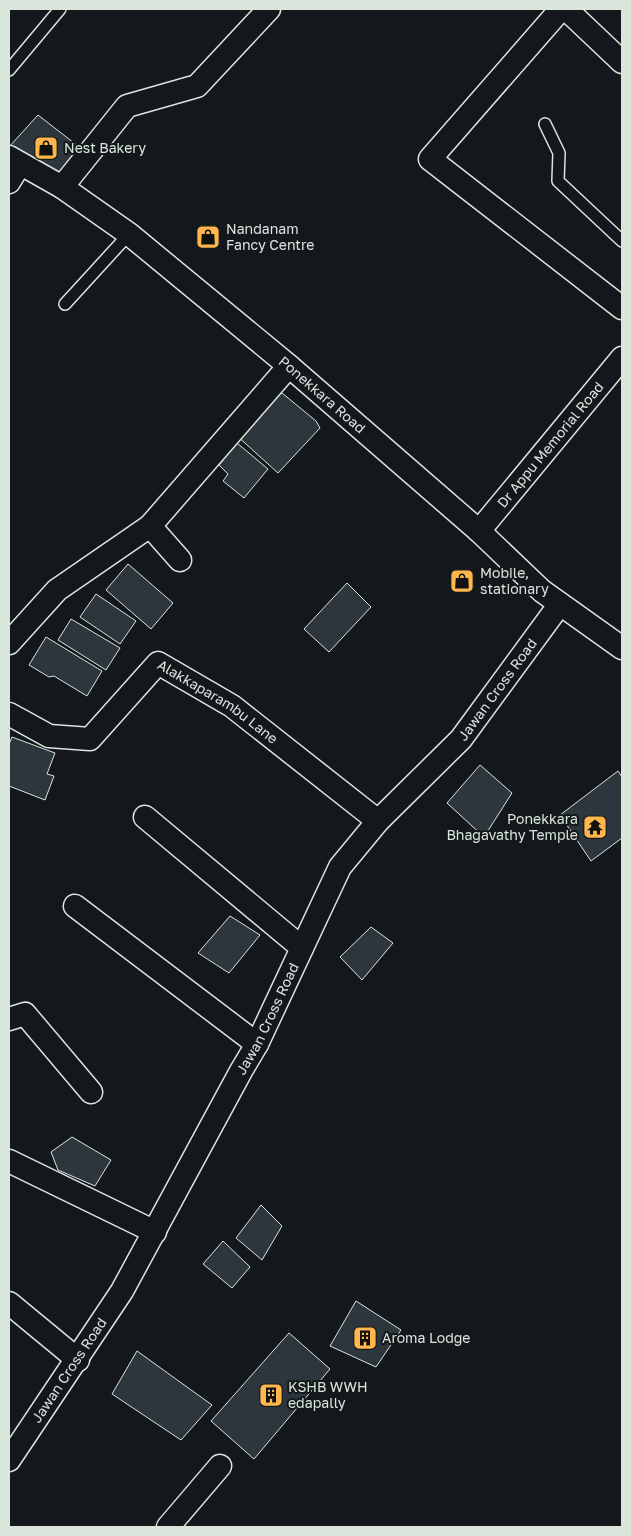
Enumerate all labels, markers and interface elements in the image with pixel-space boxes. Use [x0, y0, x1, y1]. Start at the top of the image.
shop icon: Nest Bakery [33, 135, 59, 161]
place label: Nest Bakery [64, 139, 146, 156]
place label: Nandanam Fancy Centre [226, 220, 314, 253]
shop icon: Nandanam Fancy Centre [195, 224, 221, 250]
street label: Ponekkara Road [276, 352, 369, 436]
street label: Dr Appu Memorial Road [493, 378, 607, 511]
place label: Mobile, stationary [480, 564, 549, 597]
shop icon: Mobile, stationary [449, 568, 475, 594]
street label: Jawan Cross Road [454, 635, 540, 744]
street label: Alakkaparambu Lane [155, 656, 282, 747]
place label: Ponekkara Bhagavathy Temple [446, 810, 578, 843]
temple icon: Ponekkara Bhagavathy Temple [582, 814, 608, 840]
street label: Jawan Cross Road [232, 960, 302, 1077]
street label: Jawan Cross Road [27, 1314, 110, 1426]
building icon: Aroma Lodge [352, 1325, 378, 1351]
place label: Aroma Lodge [382, 1329, 470, 1346]
place label: KSHB WWH edapally [288, 1378, 368, 1411]
building icon: KSHB WWH edapally [258, 1382, 284, 1408]

